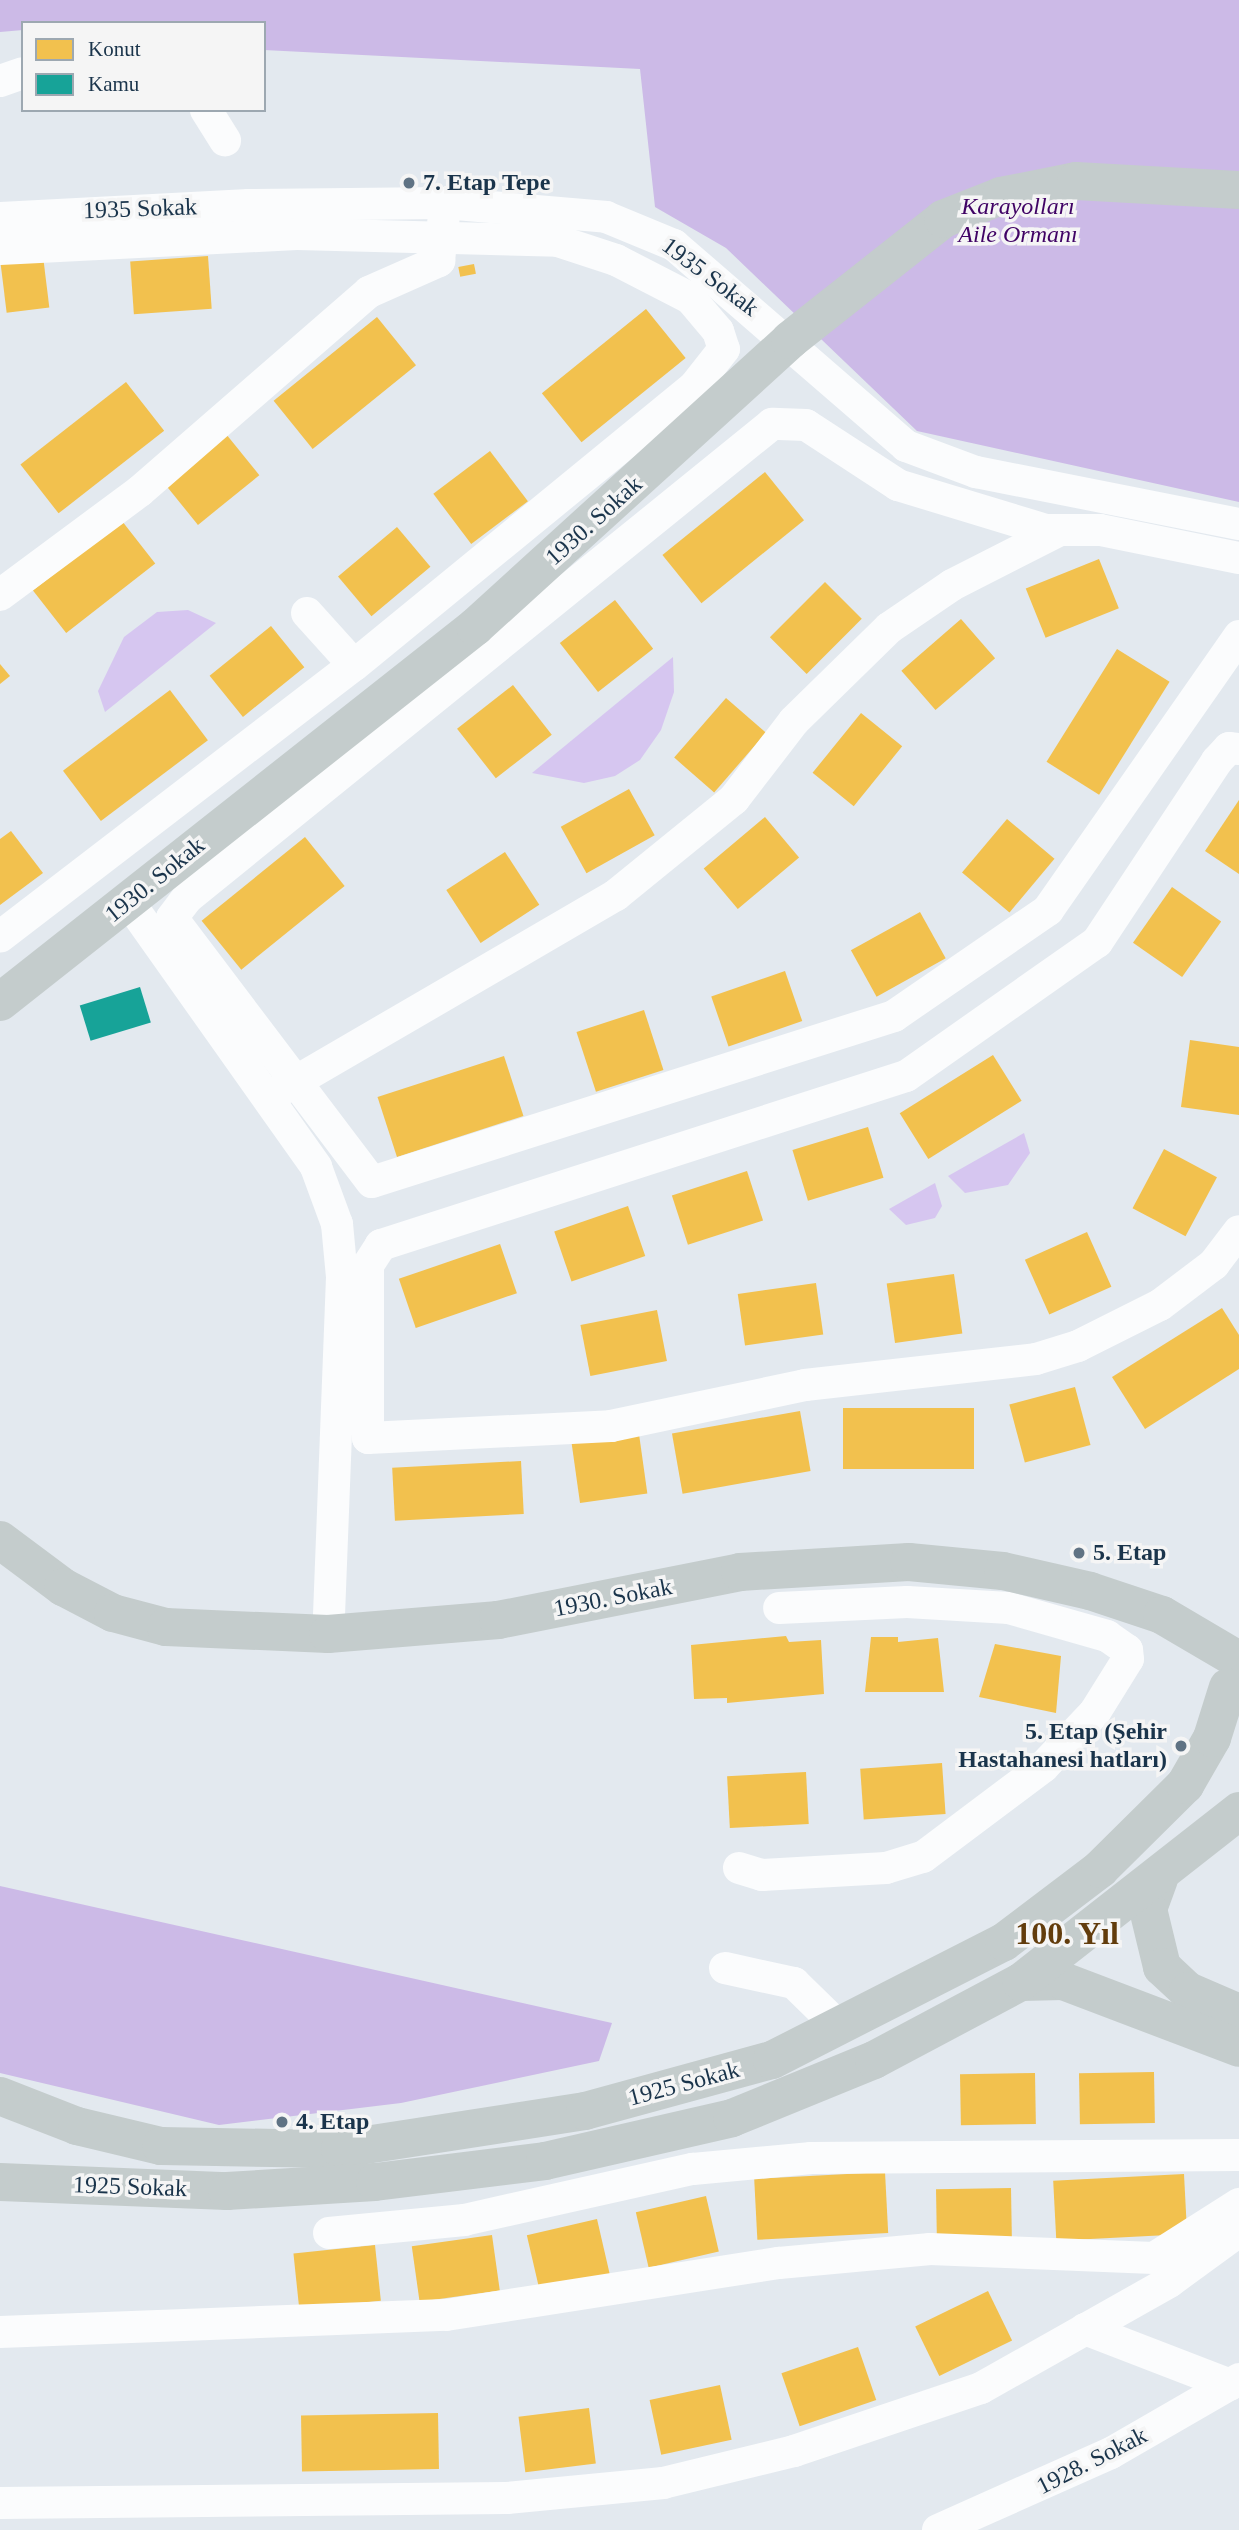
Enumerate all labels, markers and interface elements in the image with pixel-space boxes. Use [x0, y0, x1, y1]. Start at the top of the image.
legend [21, 21, 266, 112]
text: Konut [88, 37, 141, 61]
text: Kamu [88, 72, 139, 96]
place label: 7. Etap Tepe [423, 169, 551, 197]
marker: 7. Etap Tepe [401, 175, 417, 191]
street label: 1935 Sokak [83, 193, 197, 225]
park label: Karayolları Aile Ormanı [958, 193, 1078, 249]
street label: 1935 Sokak [656, 231, 764, 323]
street label: 1930. Sokak [540, 470, 648, 572]
street label: 1930. Sokak [99, 831, 211, 929]
place label: 5. Etap [1093, 1539, 1166, 1567]
marker: 5. Etap [1071, 1545, 1087, 1561]
street label: 1930. Sokak [551, 1572, 675, 1624]
place label: 5. Etap (Şehir Hastahanesi hatları) [958, 1718, 1167, 1774]
marker: 5. Etap (Şehir Hastahanesi hatları) [1173, 1738, 1189, 1754]
district label: 100. Yıl [1015, 1914, 1119, 1952]
street label: 1925 Sokak [625, 2055, 743, 2113]
place label: 4. Etap [296, 2108, 369, 2136]
marker: 4. Etap [274, 2114, 290, 2130]
street label: 1925 Sokak [73, 2171, 187, 2203]
street label: 1928. Sokak [1032, 2421, 1152, 2501]

